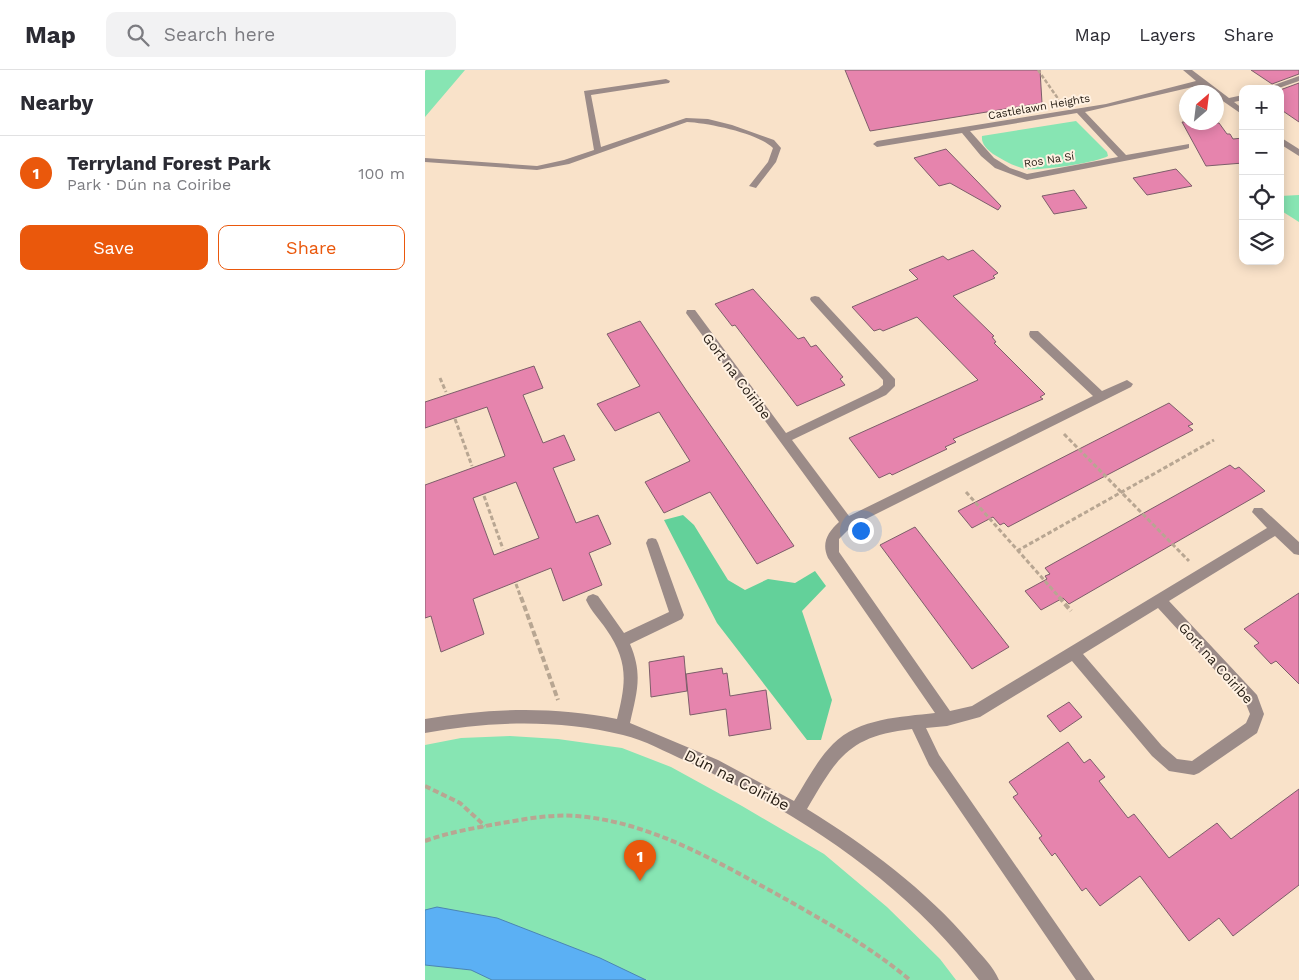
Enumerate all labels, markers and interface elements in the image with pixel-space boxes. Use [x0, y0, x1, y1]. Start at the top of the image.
search box [106, 12, 456, 57]
text: Map [25, 21, 76, 49]
icon: search [124, 21, 152, 49]
text: Search here [164, 23, 275, 46]
text: Map [1074, 24, 1111, 45]
text: Layers [1139, 24, 1196, 45]
text: Share [1224, 24, 1274, 45]
north arrow [1179, 85, 1224, 130]
map controls [1239, 85, 1284, 265]
button: + [1239, 85, 1284, 130]
text: Nearby [20, 90, 93, 115]
street label: Castlelawn Heights [987, 92, 1091, 122]
button: − [1239, 130, 1284, 175]
street label: Ros Na Sí [1023, 150, 1075, 170]
text: Terryland Forest Park [67, 152, 271, 175]
text: 1 [33, 164, 39, 183]
text: 100 m [358, 164, 405, 183]
text: Park · Dún na Coiribe [67, 175, 231, 194]
button: locate [1239, 175, 1284, 220]
button: layers [1239, 220, 1284, 265]
button: Save [20, 225, 208, 270]
button: Share [218, 225, 405, 270]
street label: Gort na Coiribe [699, 330, 775, 422]
your location [848, 518, 874, 544]
street label: Gort na Coiribe [1175, 619, 1257, 707]
street label: Dún na Coiribe [681, 745, 793, 815]
pin: 1 [624, 840, 656, 881]

